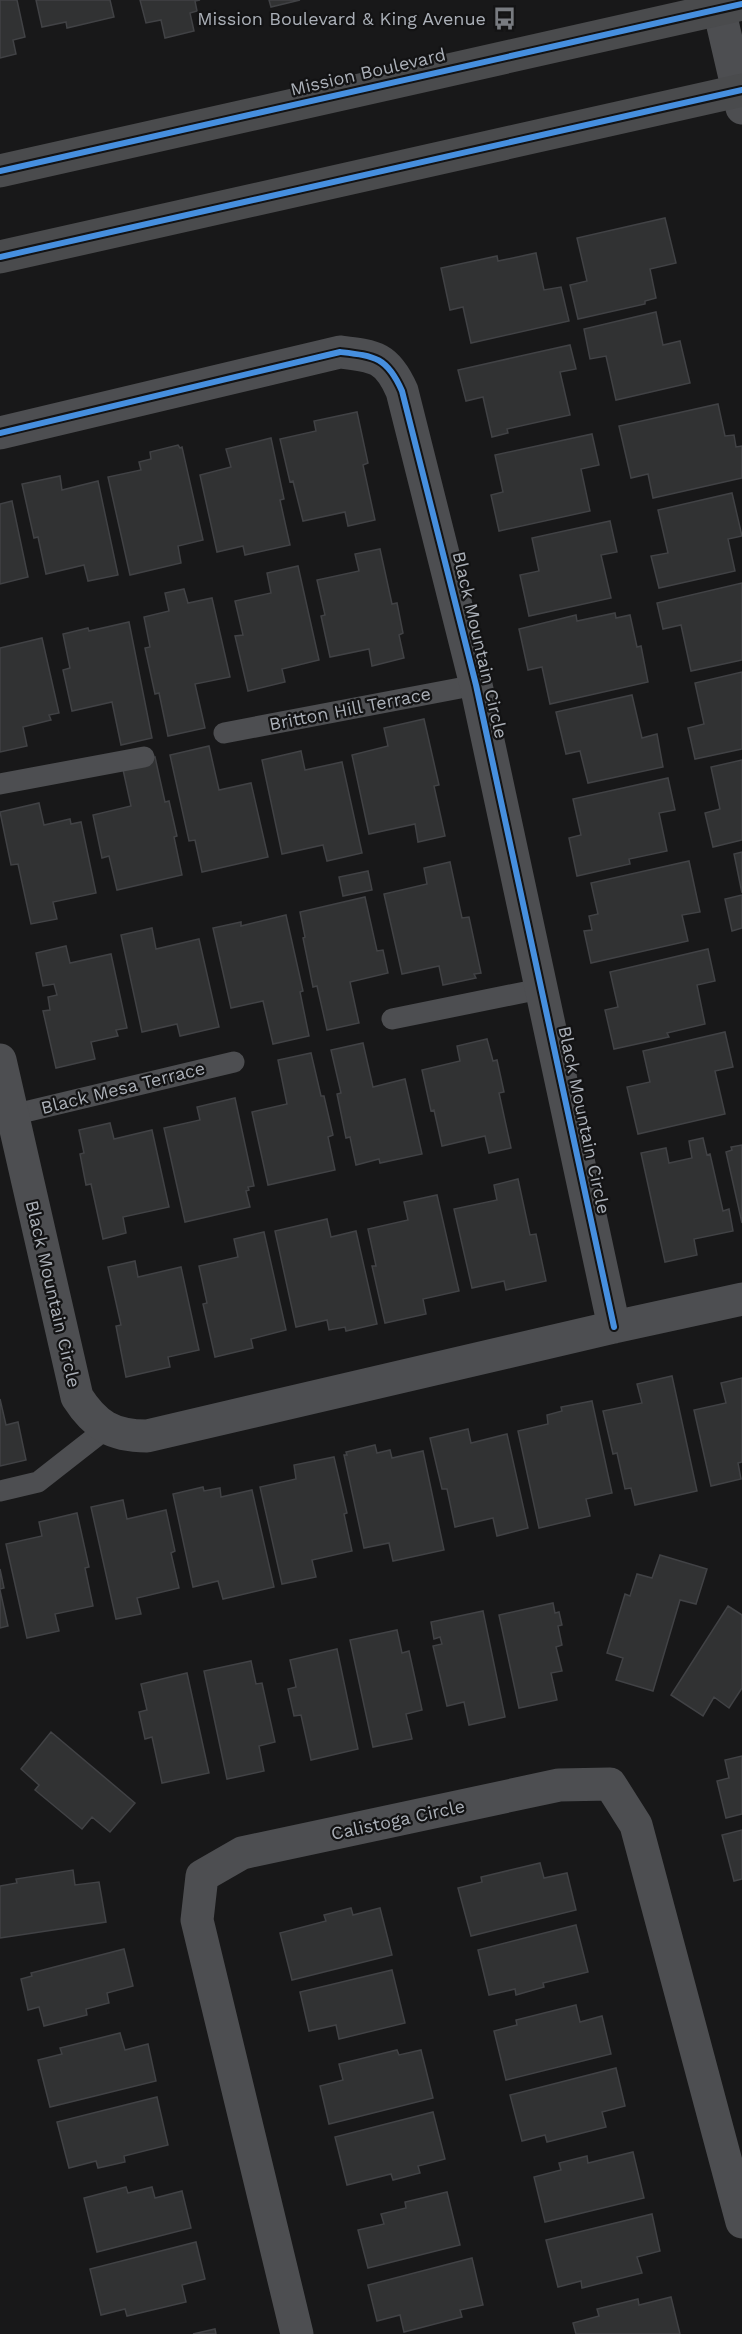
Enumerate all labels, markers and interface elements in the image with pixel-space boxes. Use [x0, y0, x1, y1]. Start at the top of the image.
bus stop icon: Mission Boulevard & King Avenue [491, 6, 517, 32]
place label: Mission Boulevard & King Avenue [197, 8, 486, 29]
street label: Mission Boulevard [288, 43, 448, 100]
street label: Black Mountain Circle [449, 549, 512, 741]
street label: Britton Hill Terrace [267, 683, 433, 734]
street label: Black Mountain Circle [554, 1024, 615, 1216]
street label: Black Mesa Terrace [39, 1057, 207, 1118]
street label: Black Mountain Circle [22, 1198, 85, 1390]
street label: Calistoga Circle [329, 1795, 467, 1844]

